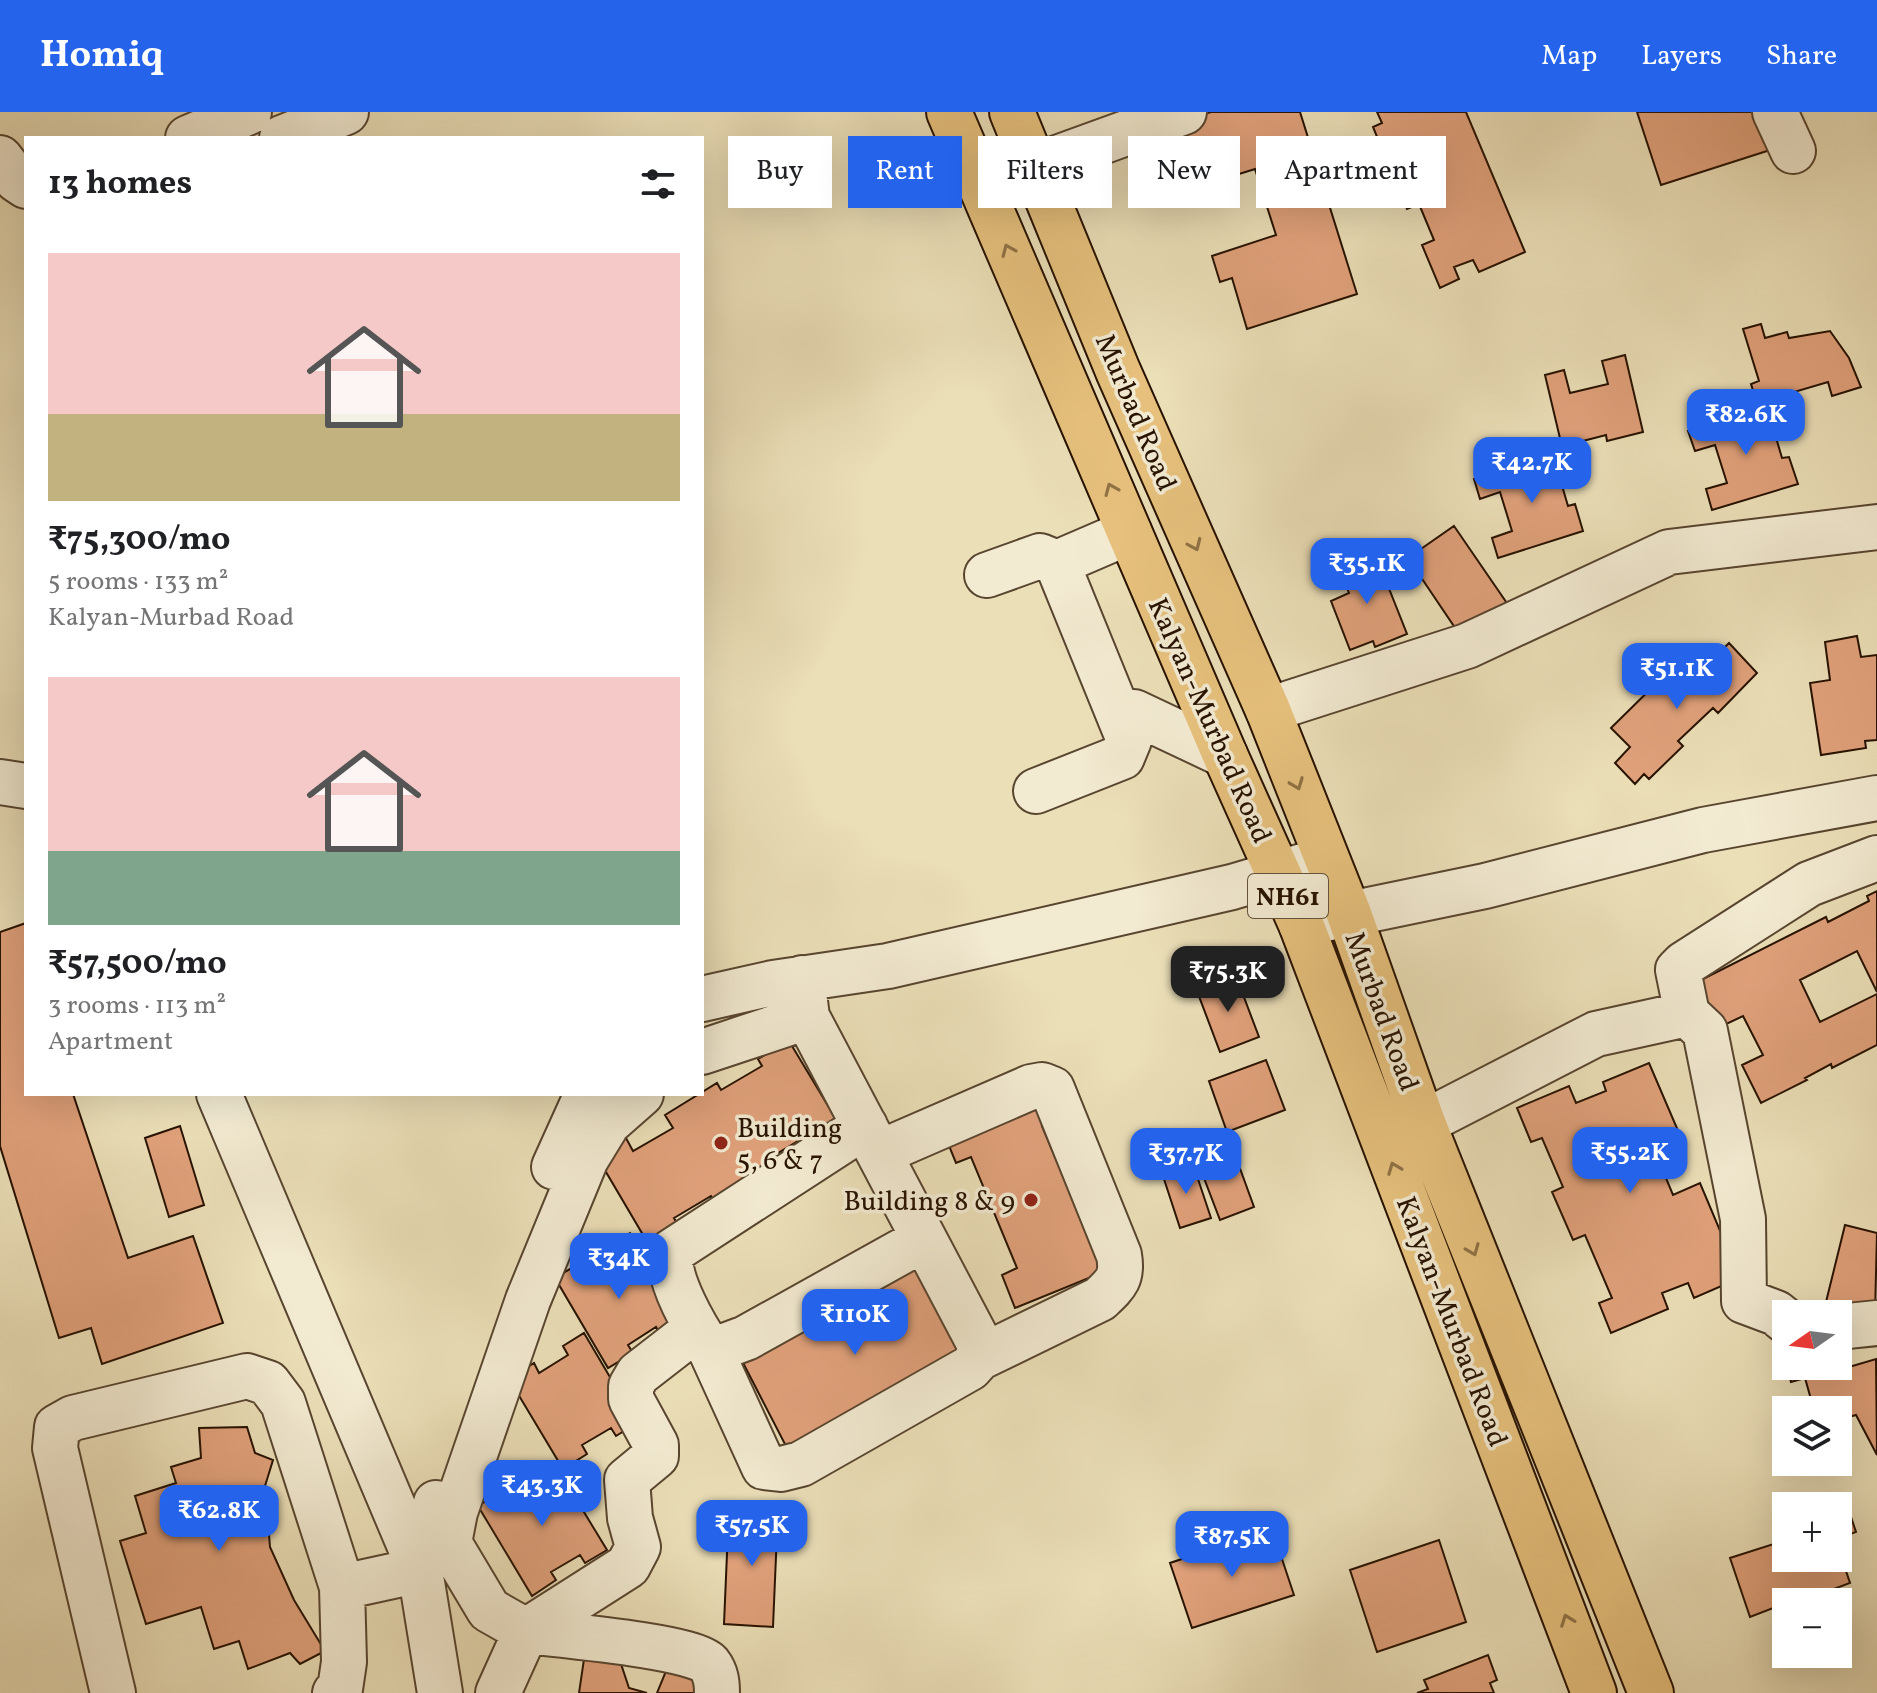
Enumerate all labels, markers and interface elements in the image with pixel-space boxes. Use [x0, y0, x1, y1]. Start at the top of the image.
text: Homiq [40, 30, 163, 83]
text: Map [1541, 37, 1597, 76]
text: Layers [1641, 37, 1722, 76]
text: Share [1766, 37, 1837, 76]
chip: Buy [728, 136, 832, 208]
chip: Rent [848, 136, 962, 208]
chip: Filters [978, 136, 1112, 208]
chip: New [1128, 136, 1240, 208]
chip: Apartment [1256, 136, 1446, 208]
text: 13 homes [48, 161, 192, 208]
icon: filters [636, 162, 680, 206]
one-way arrow [1001, 244, 1017, 258]
icon: home [292, 305, 436, 449]
street label: Murbad Road [1084, 329, 1185, 497]
pin: ₹82.6K [1681, 389, 1811, 457]
text: ₹82.6K [1705, 397, 1787, 433]
pin: ₹42.7K [1467, 437, 1597, 505]
text: ₹42.7K [1491, 445, 1573, 481]
one-way arrow [1104, 483, 1120, 497]
text: ₹75,300/mo [48, 517, 230, 564]
one-way arrow [1185, 537, 1201, 551]
pin: ₹35.1K [1302, 538, 1432, 606]
text: ₹35.1K [1329, 546, 1405, 582]
text: 5 rooms · 133 m² [48, 564, 228, 600]
street label: Kalyan-Murbad Road [1137, 592, 1280, 850]
text: Kalyan-Murbad Road [48, 600, 294, 636]
pin: ₹51.1K [1612, 643, 1742, 711]
text: ₹51.1K [1640, 651, 1714, 687]
icon: home [292, 729, 436, 873]
one-way arrow [1287, 776, 1304, 790]
road number: NH61 [1248, 874, 1328, 918]
street label: Murbad Road [1334, 927, 1428, 1097]
text: ₹57,500/mo [48, 941, 227, 988]
pin: ₹75.3K [1163, 946, 1293, 1014]
text: ₹75.3K [1189, 954, 1267, 990]
text: 3 rooms · 113 m² [48, 988, 226, 1024]
text: Apartment [48, 1024, 173, 1060]
place label: Building 5, 6 & 7 [737, 1110, 842, 1181]
pin: ₹55.2K [1565, 1127, 1695, 1195]
pin: ₹37.7K [1121, 1128, 1251, 1196]
marker: Building 5, 6 & 7 [712, 1134, 730, 1152]
text: ₹55.2K [1590, 1135, 1670, 1171]
text: ₹37.7K [1148, 1136, 1224, 1172]
one-way arrow [1387, 1162, 1404, 1176]
place label: Building 8 & 9 [843, 1183, 1015, 1222]
marker: Building 8 & 9 [1022, 1191, 1040, 1209]
street label: Kalyan-Murbad Road [1385, 1191, 1516, 1453]
pin: ₹34K [572, 1233, 666, 1301]
text: ₹34K [588, 1241, 650, 1277]
one-way arrow [1464, 1242, 1480, 1256]
pin: ₹110K [799, 1289, 911, 1357]
text: ₹110K [820, 1297, 890, 1333]
north arrow [1772, 1300, 1852, 1380]
map controls [1772, 1300, 1852, 1668]
button: layers [1772, 1396, 1852, 1476]
pin: ₹43.3K [477, 1460, 607, 1528]
text: ₹43.3K [501, 1468, 583, 1504]
pin: ₹62.8K [154, 1485, 284, 1553]
button: + [1772, 1492, 1852, 1572]
text: ₹62.8K [178, 1493, 260, 1529]
pin: ₹57.5K [687, 1500, 817, 1568]
text: ₹57.5K [714, 1508, 790, 1544]
pin: ₹87.5K [1167, 1511, 1297, 1579]
text: ₹87.5K [1194, 1519, 1270, 1555]
button: − [1772, 1588, 1852, 1668]
one-way arrow [1560, 1614, 1576, 1628]

